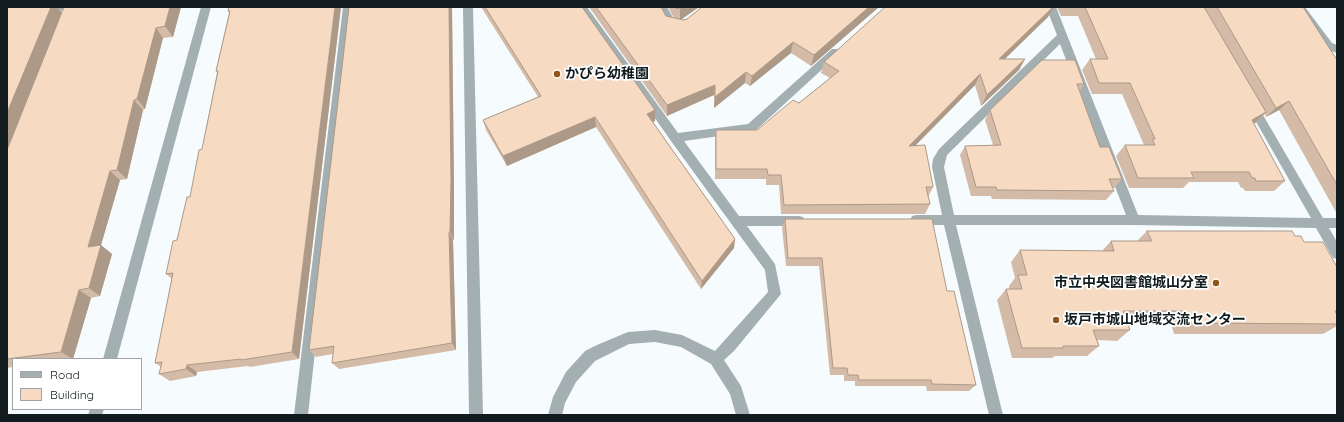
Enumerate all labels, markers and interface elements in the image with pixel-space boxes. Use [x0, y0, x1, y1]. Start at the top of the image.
place label: かぴら幼稚園 [565, 66, 649, 82]
marker: かぴら幼稚園 [552, 69, 562, 79]
place label: 市立中央図書館城山分室 [1054, 275, 1208, 291]
marker: 市立中央図書館城山分室 [1211, 278, 1221, 288]
place label: 坂戸市城山地域交流センター [1064, 312, 1246, 328]
marker: 坂戸市城山地域交流センター [1051, 315, 1061, 325]
legend [12, 358, 142, 410]
text: Road [50, 367, 80, 382]
text: Building [50, 387, 94, 402]

